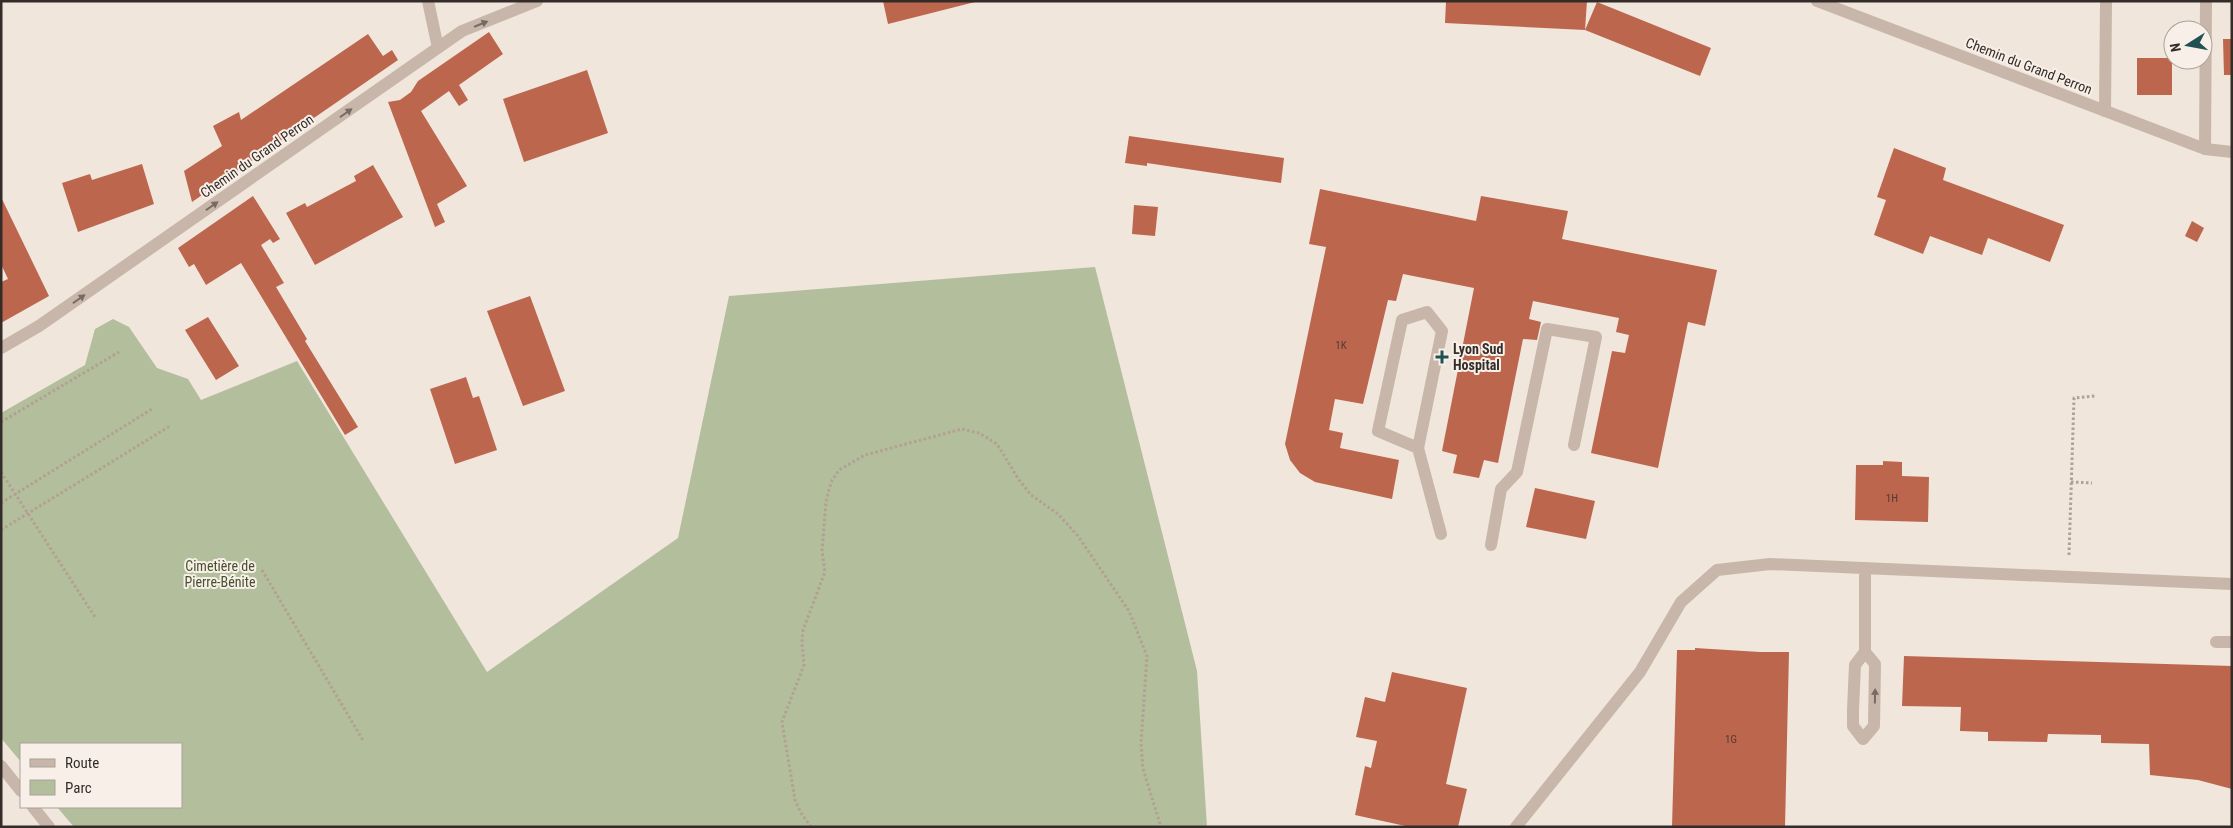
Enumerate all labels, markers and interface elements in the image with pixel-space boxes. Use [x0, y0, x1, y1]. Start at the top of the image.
one-way arrow [474, 19, 488, 27]
north arrow [2163, 20, 2213, 70]
street label: Chemin du Grand Perron [1963, 34, 2095, 98]
text: N [2167, 42, 2184, 53]
one-way arrow [339, 108, 352, 118]
street label: Chemin du Grand Perron [197, 111, 317, 201]
one-way arrow [205, 201, 219, 211]
one-way arrow [72, 294, 86, 303]
house number: 1K [1335, 339, 1347, 352]
place label: Lyon Sud Hospital [1453, 341, 1504, 373]
marker: Lyon Sud Hospital [1435, 350, 1449, 364]
house number: 1H [1886, 492, 1898, 505]
park label: Cimetière de Pierre-Bénite [185, 558, 256, 590]
one-way arrow [1871, 687, 1879, 703]
house number: 1G [1725, 733, 1737, 746]
legend [20, 743, 182, 808]
text: Route [65, 754, 99, 772]
text: Parc [65, 779, 92, 797]

